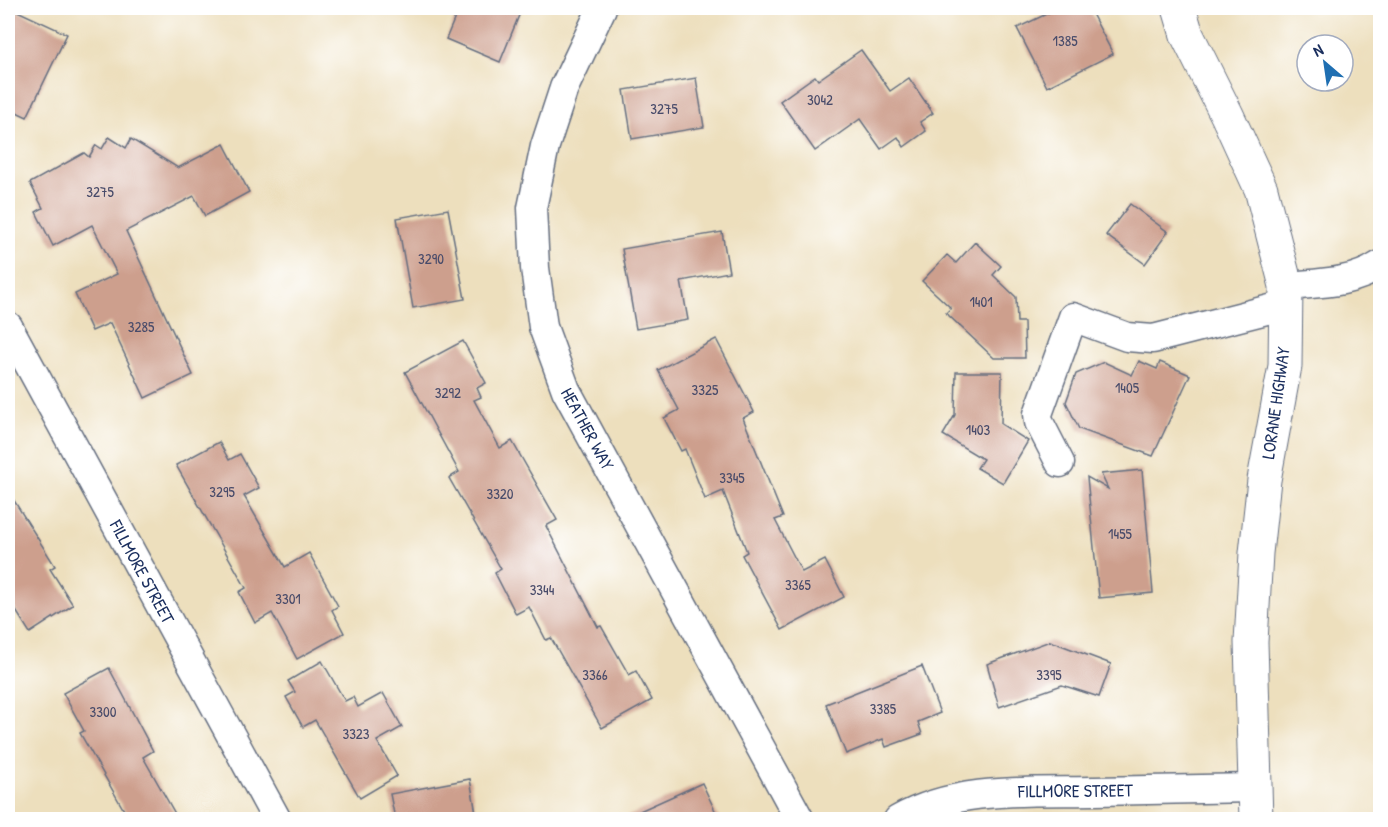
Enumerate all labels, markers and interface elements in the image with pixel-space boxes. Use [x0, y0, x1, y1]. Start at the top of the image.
house number: 1385 [1052, 30, 1078, 51]
north arrow [1295, 33, 1355, 93]
text: N [1309, 38, 1327, 62]
house number: 3042 [807, 89, 833, 110]
house number: 3275 [650, 98, 678, 119]
house number: 3275 [86, 181, 114, 202]
house number: 3290 [418, 248, 444, 269]
house number: 1401 [969, 291, 993, 312]
house number: 3285 [128, 316, 155, 337]
street label: LORANE HIGHWAY [1255, 345, 1296, 461]
house number: 1405 [1115, 377, 1140, 398]
house number: 3325 [692, 379, 719, 400]
house number: 3292 [435, 382, 461, 403]
street label: HEATHER WAY [555, 383, 620, 474]
house number: 1403 [966, 419, 991, 440]
house number: 3345 [719, 467, 745, 488]
house number: 3295 [209, 481, 235, 502]
house number: 3320 [486, 483, 514, 504]
street label: FILLMORE STREET [103, 514, 181, 628]
house number: 1455 [1108, 523, 1133, 544]
house number: 3365 [785, 574, 812, 595]
house number: 3344 [530, 579, 555, 600]
house number: 3301 [275, 588, 301, 609]
house number: 3366 [582, 664, 608, 685]
house number: 3395 [1036, 664, 1062, 685]
house number: 3385 [870, 698, 897, 719]
house number: 3300 [90, 701, 117, 722]
house number: 3323 [342, 723, 370, 744]
street label: FILLMORE STREET [1017, 777, 1134, 804]

